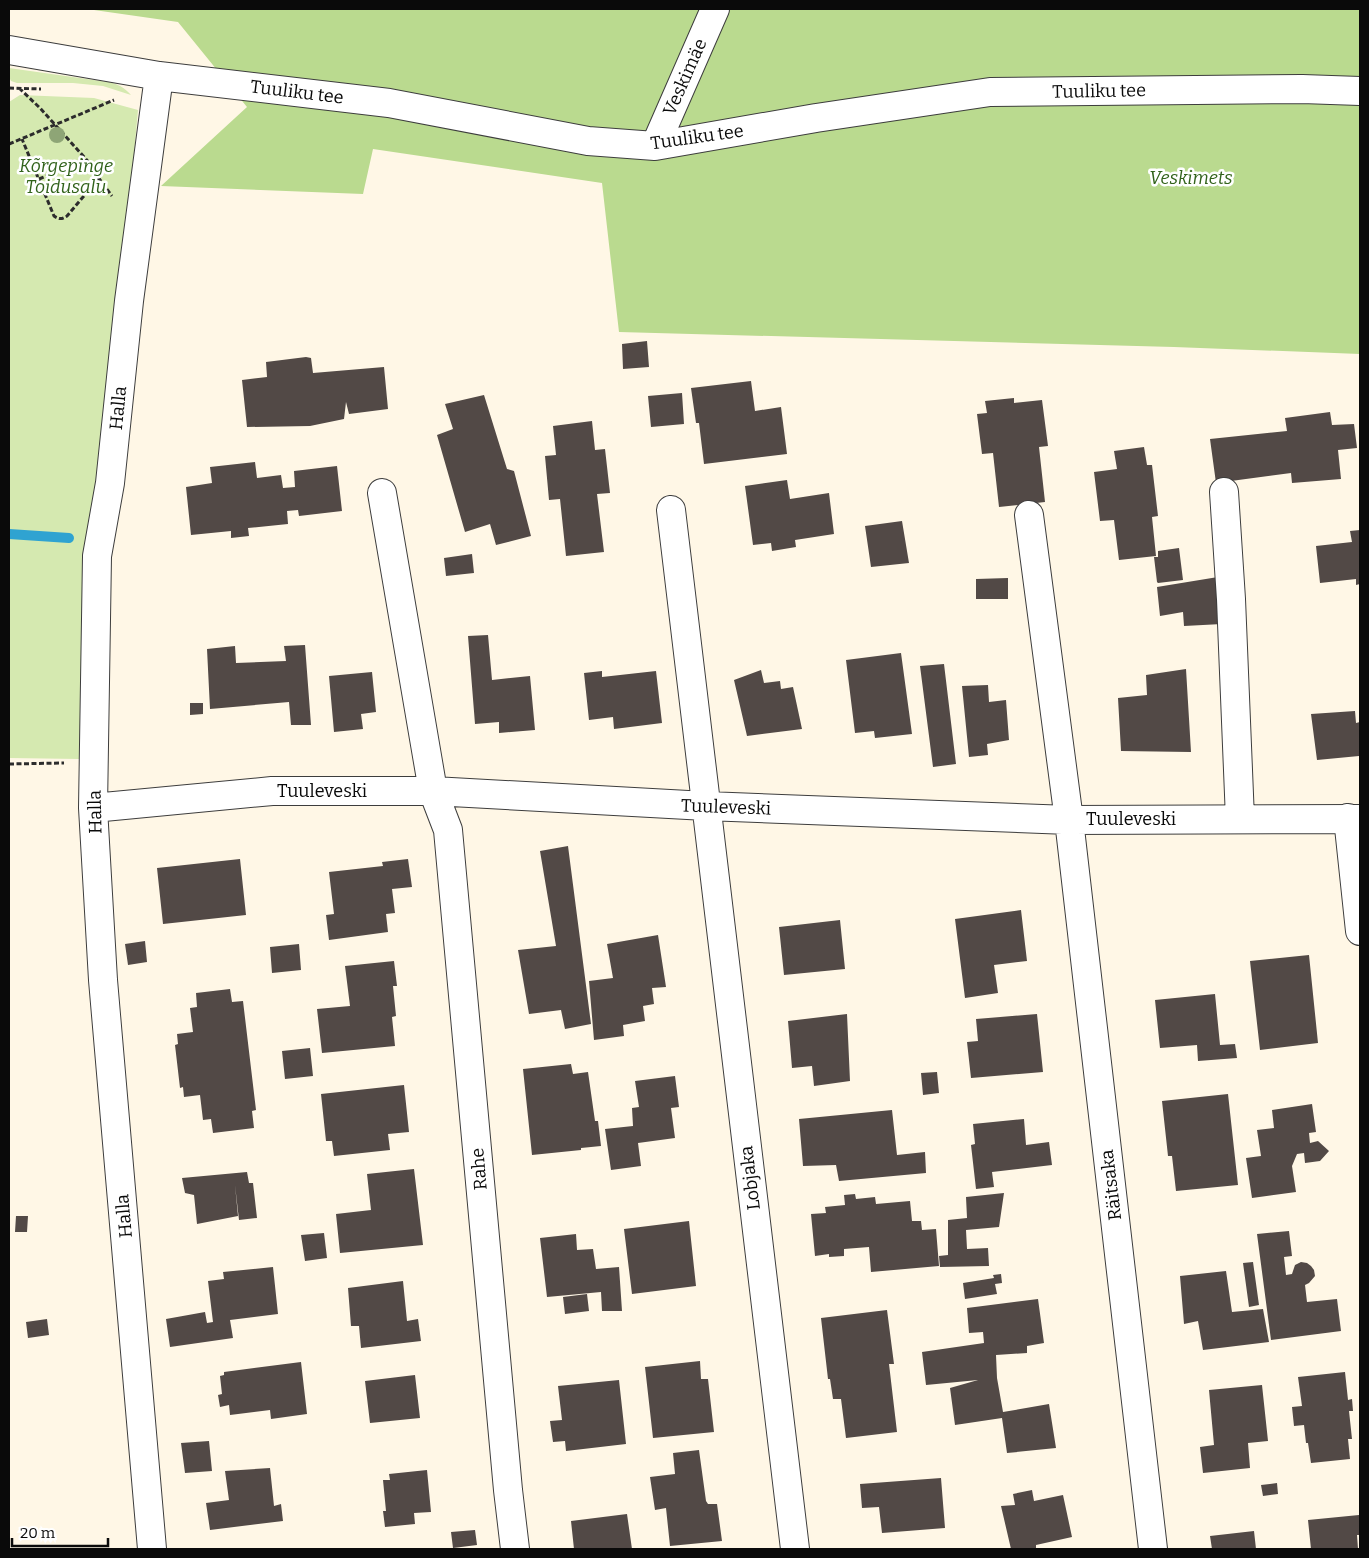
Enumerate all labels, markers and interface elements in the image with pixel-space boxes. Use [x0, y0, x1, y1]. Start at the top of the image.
street label: Veskimäe [658, 35, 712, 119]
street label: Tuuliku tee [249, 75, 345, 109]
street label: Tuuliku tee [1052, 79, 1146, 103]
street label: Tuuliku tee [649, 120, 745, 154]
park label: Kõrgepinge Toidusalu [19, 155, 113, 198]
park label: Veskimets [1149, 167, 1233, 189]
street label: Halla [105, 385, 131, 431]
street label: Tuuleveski [277, 780, 367, 802]
street label: Halla [84, 790, 106, 834]
street label: Tuuleveski [681, 794, 771, 820]
street label: Tuuleveski [1086, 808, 1176, 830]
street label: Lobjaka [735, 1144, 765, 1211]
street label: Rahe [466, 1147, 492, 1191]
street label: Räitsaka [1096, 1148, 1126, 1222]
street label: Halla [111, 1193, 137, 1239]
scale bar [12, 1516, 109, 1548]
text: 20 m [20, 1524, 56, 1542]

